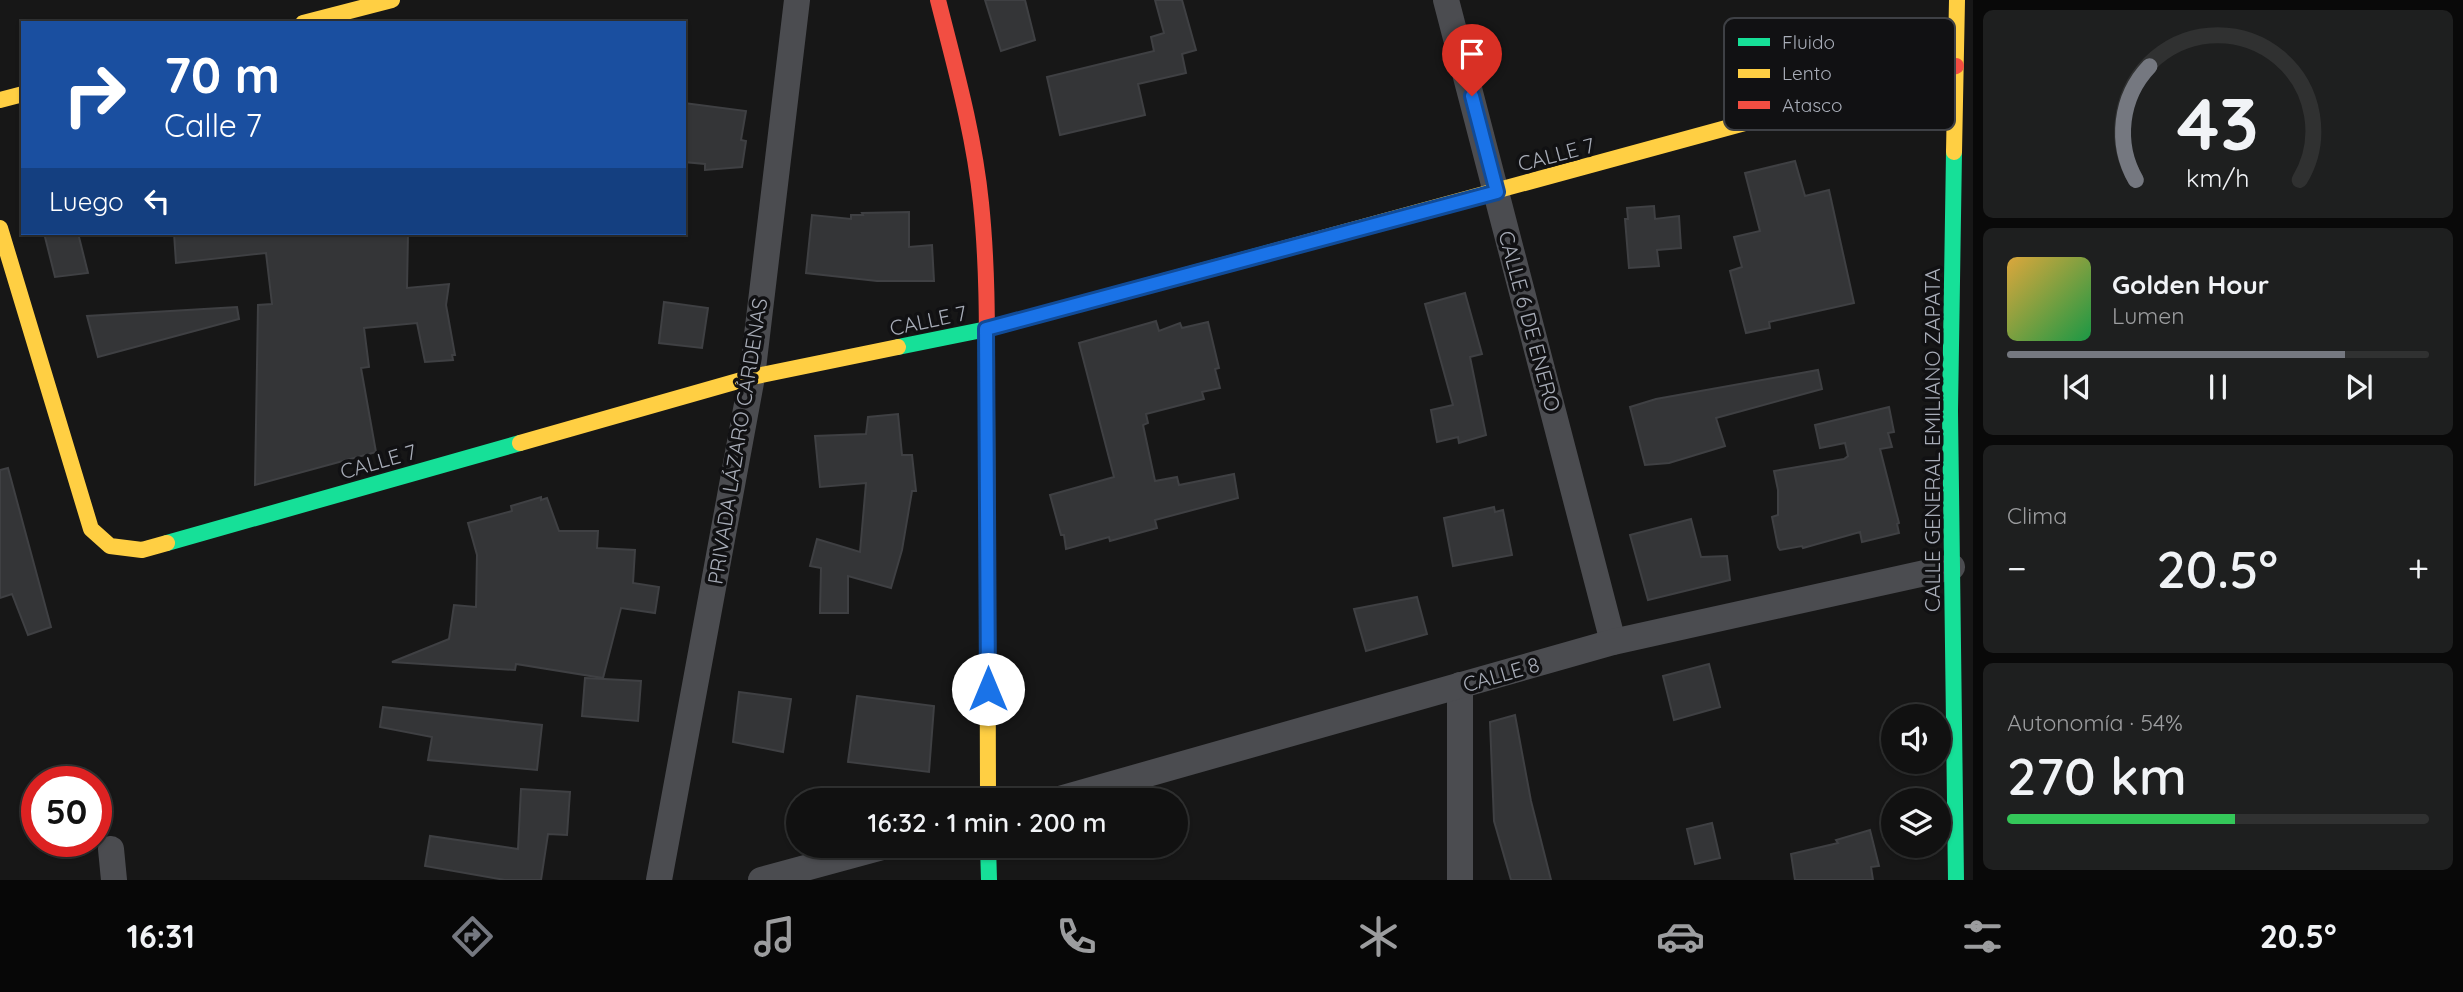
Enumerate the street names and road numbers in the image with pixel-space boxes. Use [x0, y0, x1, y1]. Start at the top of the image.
street label: CALLE 7 [1515, 131, 1597, 177]
street label: CALLE 6 DE ENERO [1493, 228, 1567, 414]
street label: CALLE GENERAL EMILIANO ZAPATA [1919, 268, 1945, 612]
street label: PRIVADA LÁZARO CÁRDENAS [702, 296, 772, 586]
street label: CALLE 7 [887, 299, 969, 341]
street label: CALLE 7 [337, 438, 419, 484]
street label: CALLE 8 [1460, 651, 1542, 697]

